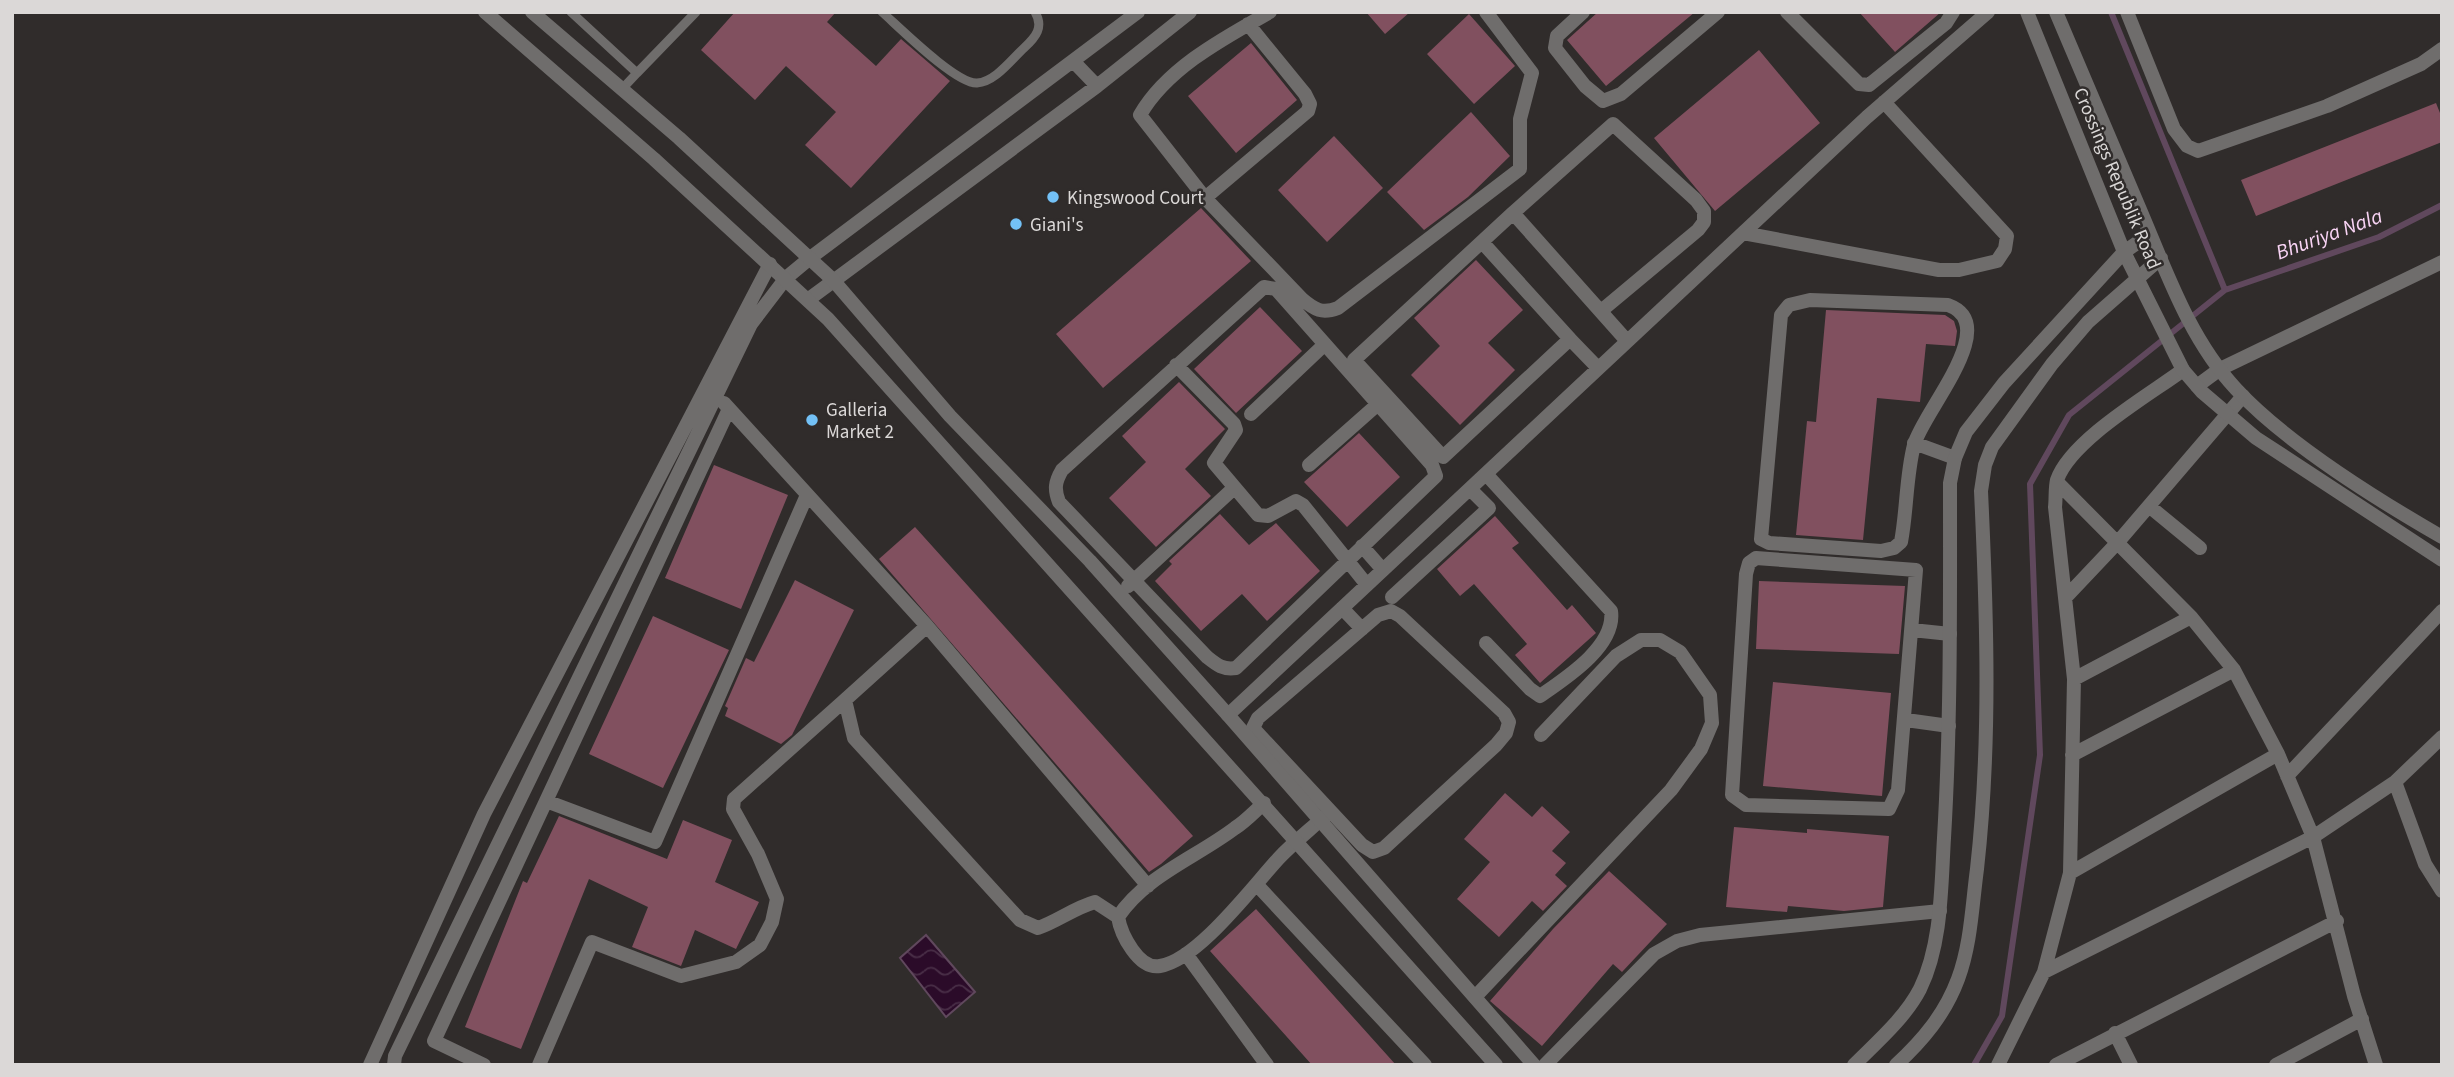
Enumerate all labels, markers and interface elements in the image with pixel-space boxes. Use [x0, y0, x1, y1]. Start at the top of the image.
street label: Crossings Republik Road [2066, 84, 2167, 274]
place label: Kingswood Court [1067, 185, 1204, 212]
marker: Kingswood Court [1045, 189, 1061, 205]
water label: Bhuriya Nala [2271, 201, 2387, 267]
place label: Giani's [1030, 212, 1083, 239]
marker: Giani's [1008, 216, 1024, 232]
place label: Galleria Market 2 [826, 397, 894, 446]
marker: Galleria Market 2 [804, 412, 820, 428]

